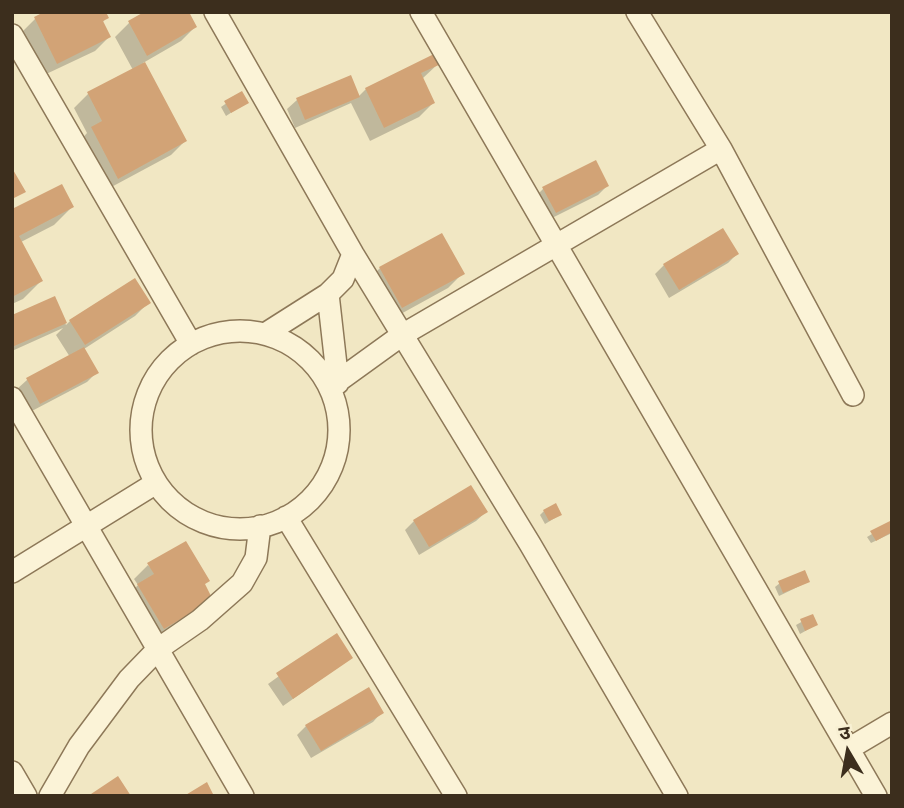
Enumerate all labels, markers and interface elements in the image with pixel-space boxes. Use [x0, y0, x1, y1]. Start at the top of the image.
north arrow [813, 717, 883, 787]
text: उ [836, 717, 852, 746]

